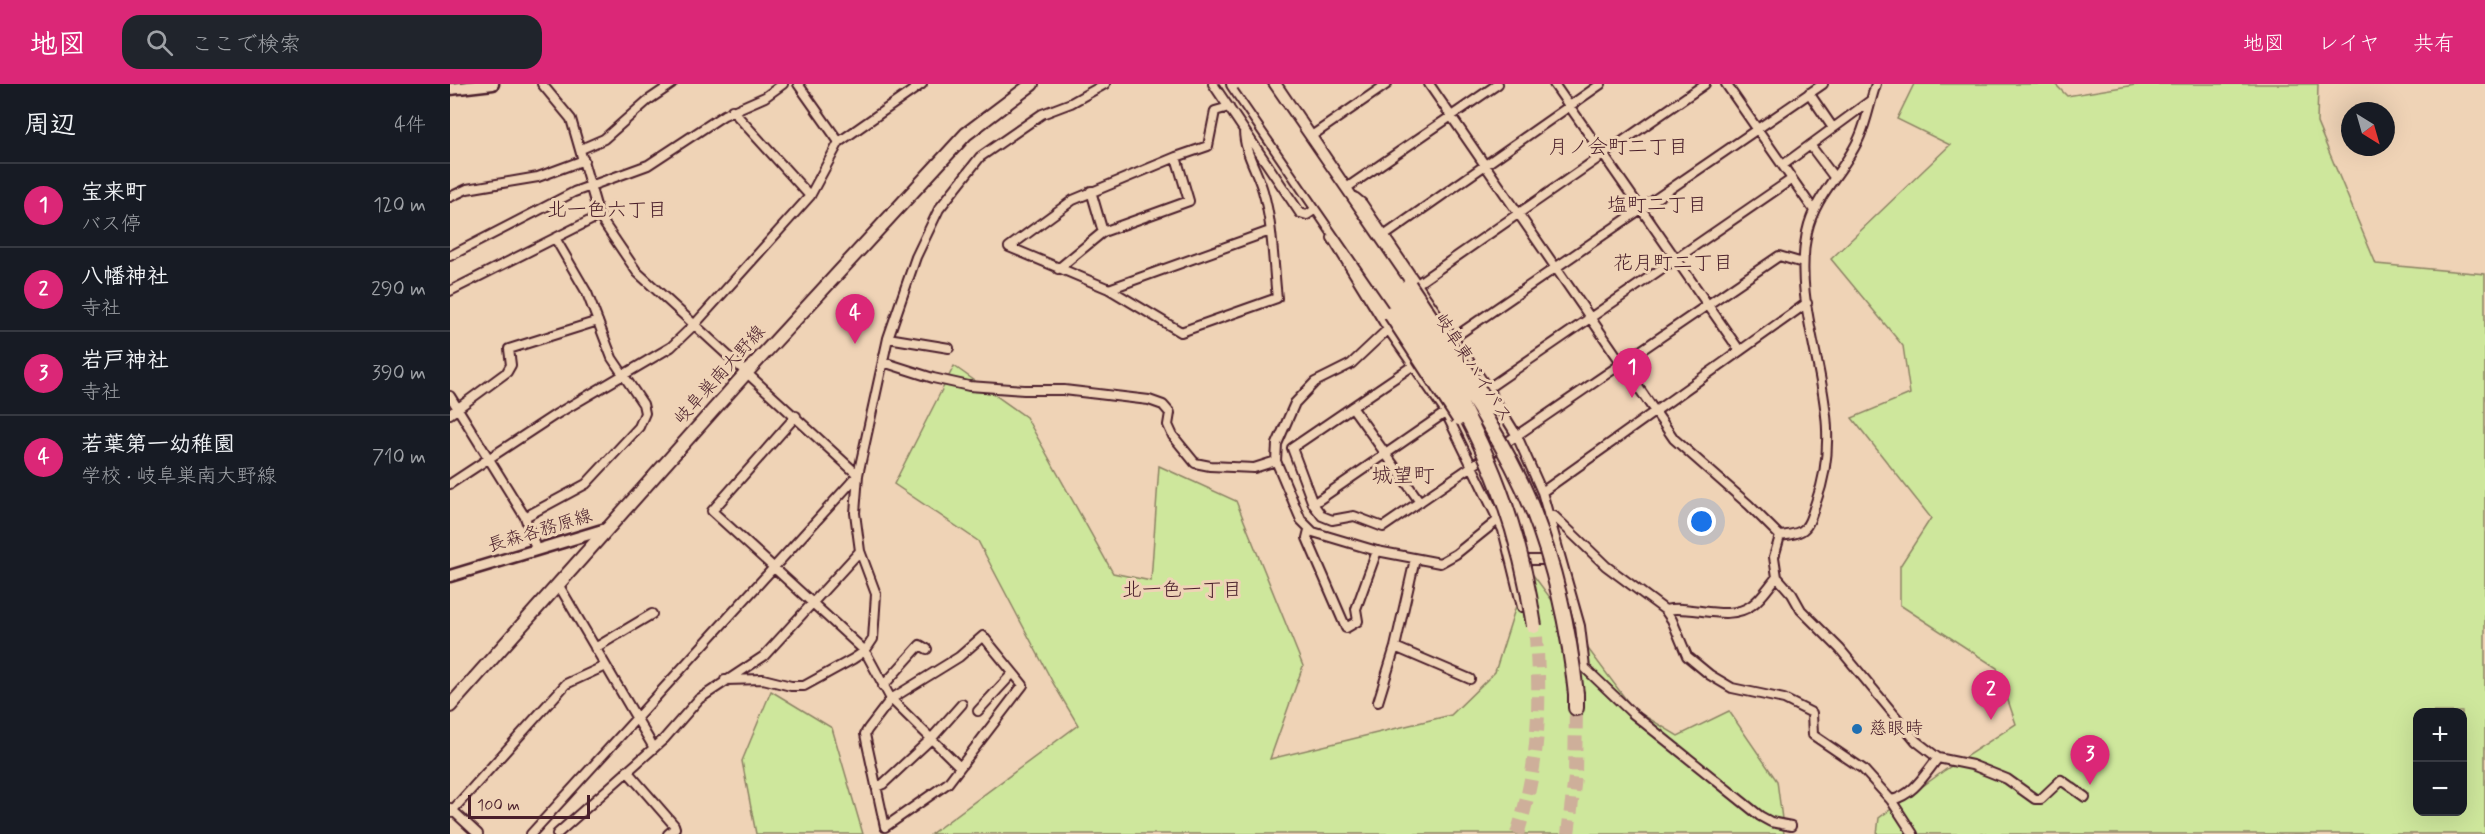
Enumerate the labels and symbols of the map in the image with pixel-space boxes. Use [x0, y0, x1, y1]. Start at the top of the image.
north arrow [2341, 102, 2395, 156]
district label: 月ノ会町二丁目 [1548, 134, 1688, 161]
district label: 塩町二丁目 [1607, 192, 1707, 219]
district label: 北一色六丁目 [547, 197, 667, 224]
district label: 花月町二丁目 [1613, 250, 1733, 277]
pin: 4 [836, 294, 874, 344]
street label: 岐阜東バイパス [1429, 309, 1517, 427]
street label: 岐阜巣南大野線 [669, 320, 771, 430]
pin: 1 [1612, 348, 1652, 398]
district label: 城望町 [1372, 462, 1435, 490]
street label: 長森各務原線 [485, 504, 595, 558]
your location [1687, 507, 1716, 536]
district label: 北一色一丁目 [1122, 577, 1242, 604]
pin: 2 [1972, 670, 2010, 720]
place label: 慈眼時 [1869, 717, 1923, 741]
marker: 慈眼時 [1850, 722, 1864, 736]
pin: 3 [2070, 736, 2110, 785]
scale bar [468, 792, 590, 820]

